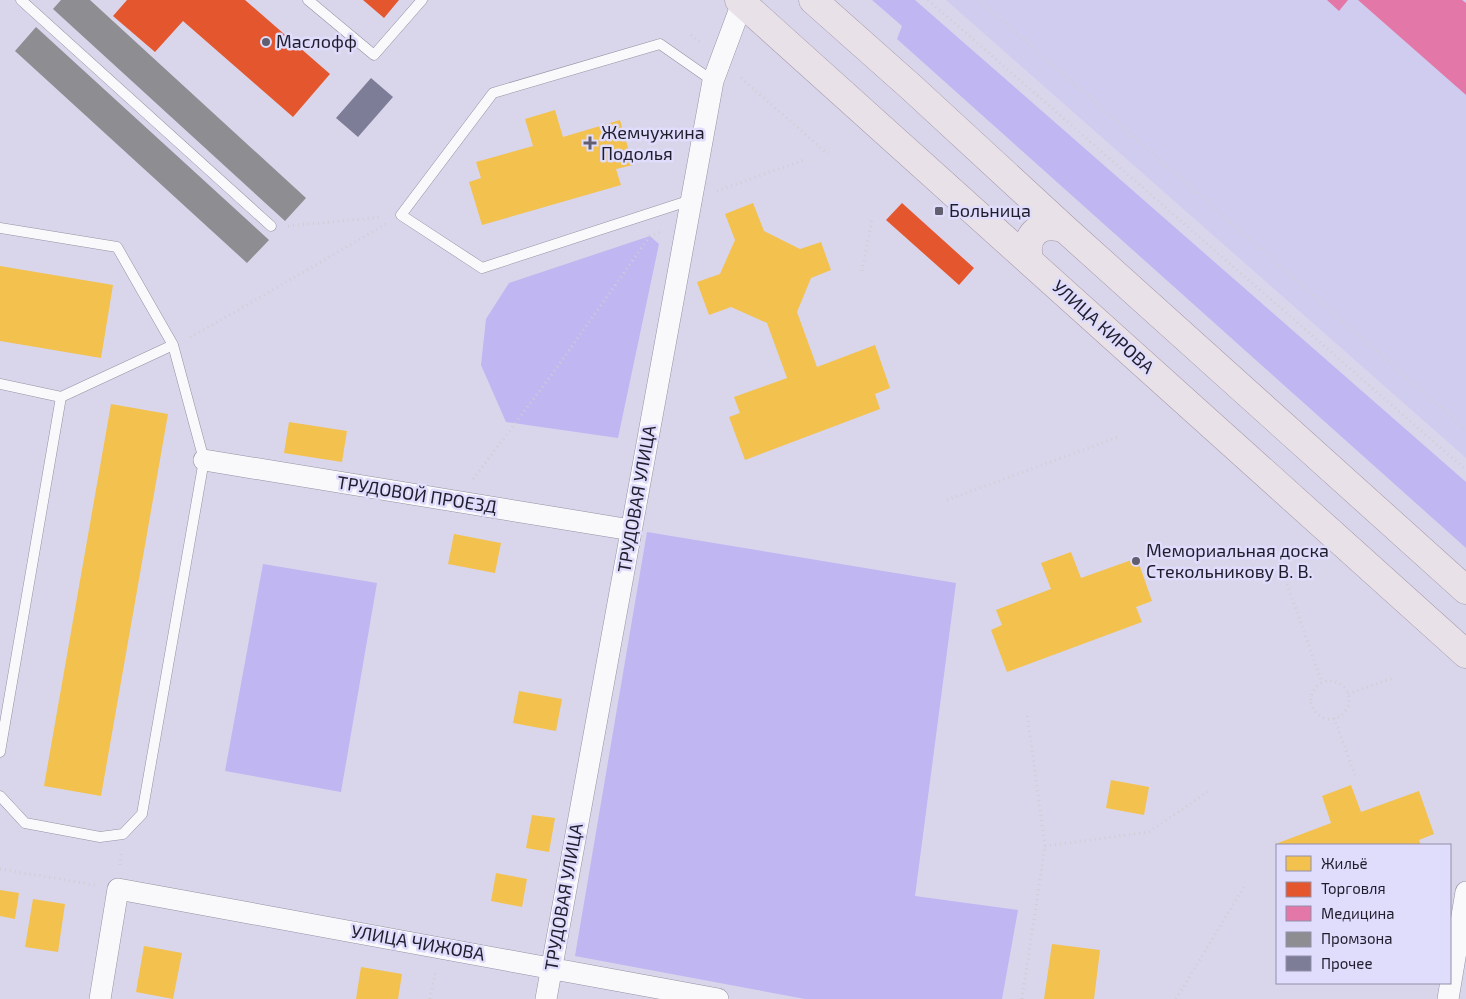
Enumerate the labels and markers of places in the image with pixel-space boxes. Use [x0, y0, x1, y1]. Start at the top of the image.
place label: Маслофф [276, 30, 357, 52]
marker: Маслофф [260, 36, 272, 48]
place label: Жемчужина Подолья [601, 121, 705, 164]
marker: Жемчужина Подолья [583, 136, 597, 150]
place label: Больница [949, 199, 1031, 221]
marker: Больница [933, 205, 945, 217]
place label: Мемориальная доска Стекольникову В. В. [1146, 539, 1329, 582]
marker: Мемориальная доска Стекольникову В. В. [1130, 555, 1142, 567]

